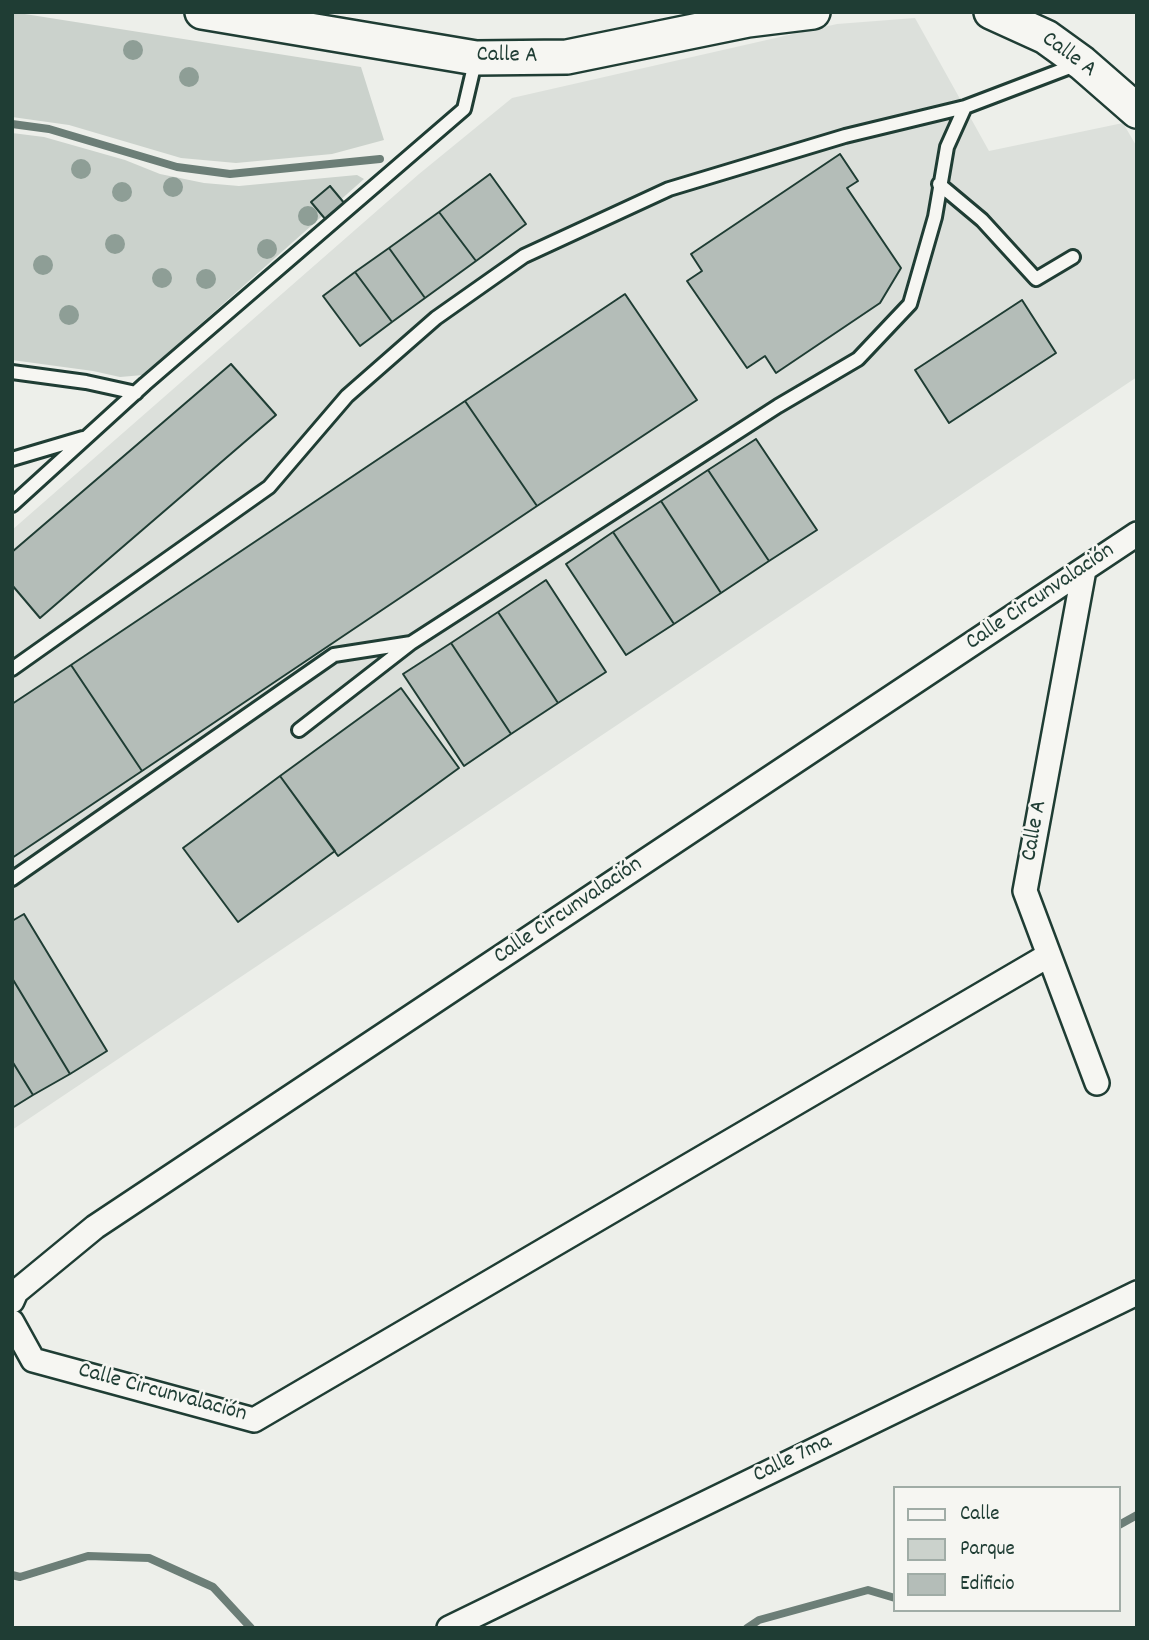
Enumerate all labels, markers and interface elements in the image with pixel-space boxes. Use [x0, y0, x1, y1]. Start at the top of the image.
street label: Calle A [1035, 27, 1101, 85]
street label: Calle A [476, 43, 538, 71]
street label: Calle Circunvalación [961, 538, 1121, 658]
street label: Calle A [1017, 799, 1055, 863]
street label: Calle Circunvalación [489, 852, 649, 972]
street label: Calle Circunvalación [75, 1358, 249, 1430]
street label: Calle 7ma [749, 1429, 837, 1491]
legend [894, 1486, 1121, 1612]
text: Calle [960, 1500, 999, 1530]
text: Parque [960, 1535, 1015, 1565]
text: Edificio [960, 1570, 1015, 1600]

